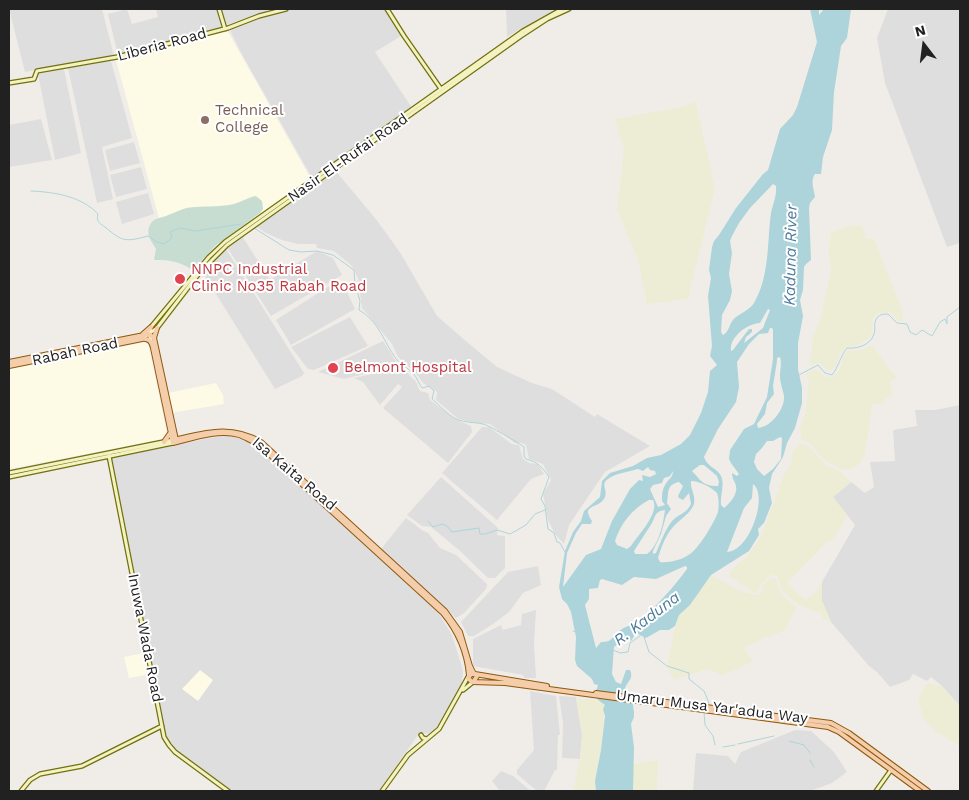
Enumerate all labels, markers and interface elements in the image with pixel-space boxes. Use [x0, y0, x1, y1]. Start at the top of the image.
north arrow [899, 20, 949, 70]
text: N [913, 21, 927, 40]
street label: Liberia Road [116, 24, 208, 66]
place label: Technical College [215, 102, 284, 137]
street label: Nasir El-Rufai Road [284, 110, 412, 206]
marker: Technical College [199, 114, 211, 126]
water label: Kaduna River [781, 204, 801, 306]
place label: NNPC Industrial Clinic No35 Rabah Road [191, 261, 367, 296]
marker: NNPC Industrial Clinic No35 Rabah Road [173, 272, 187, 286]
street label: Rabah Road [30, 334, 120, 370]
place label: Belmont Hospital [344, 359, 471, 377]
marker: Belmont Hospital [326, 361, 340, 375]
street label: Isa Kaita Road [248, 434, 340, 514]
street label: Inuwa Wada Road [124, 572, 166, 704]
water label: R. Kaduna [610, 588, 684, 650]
street label: Umaru Musa Yar'adua Way [615, 686, 809, 728]

